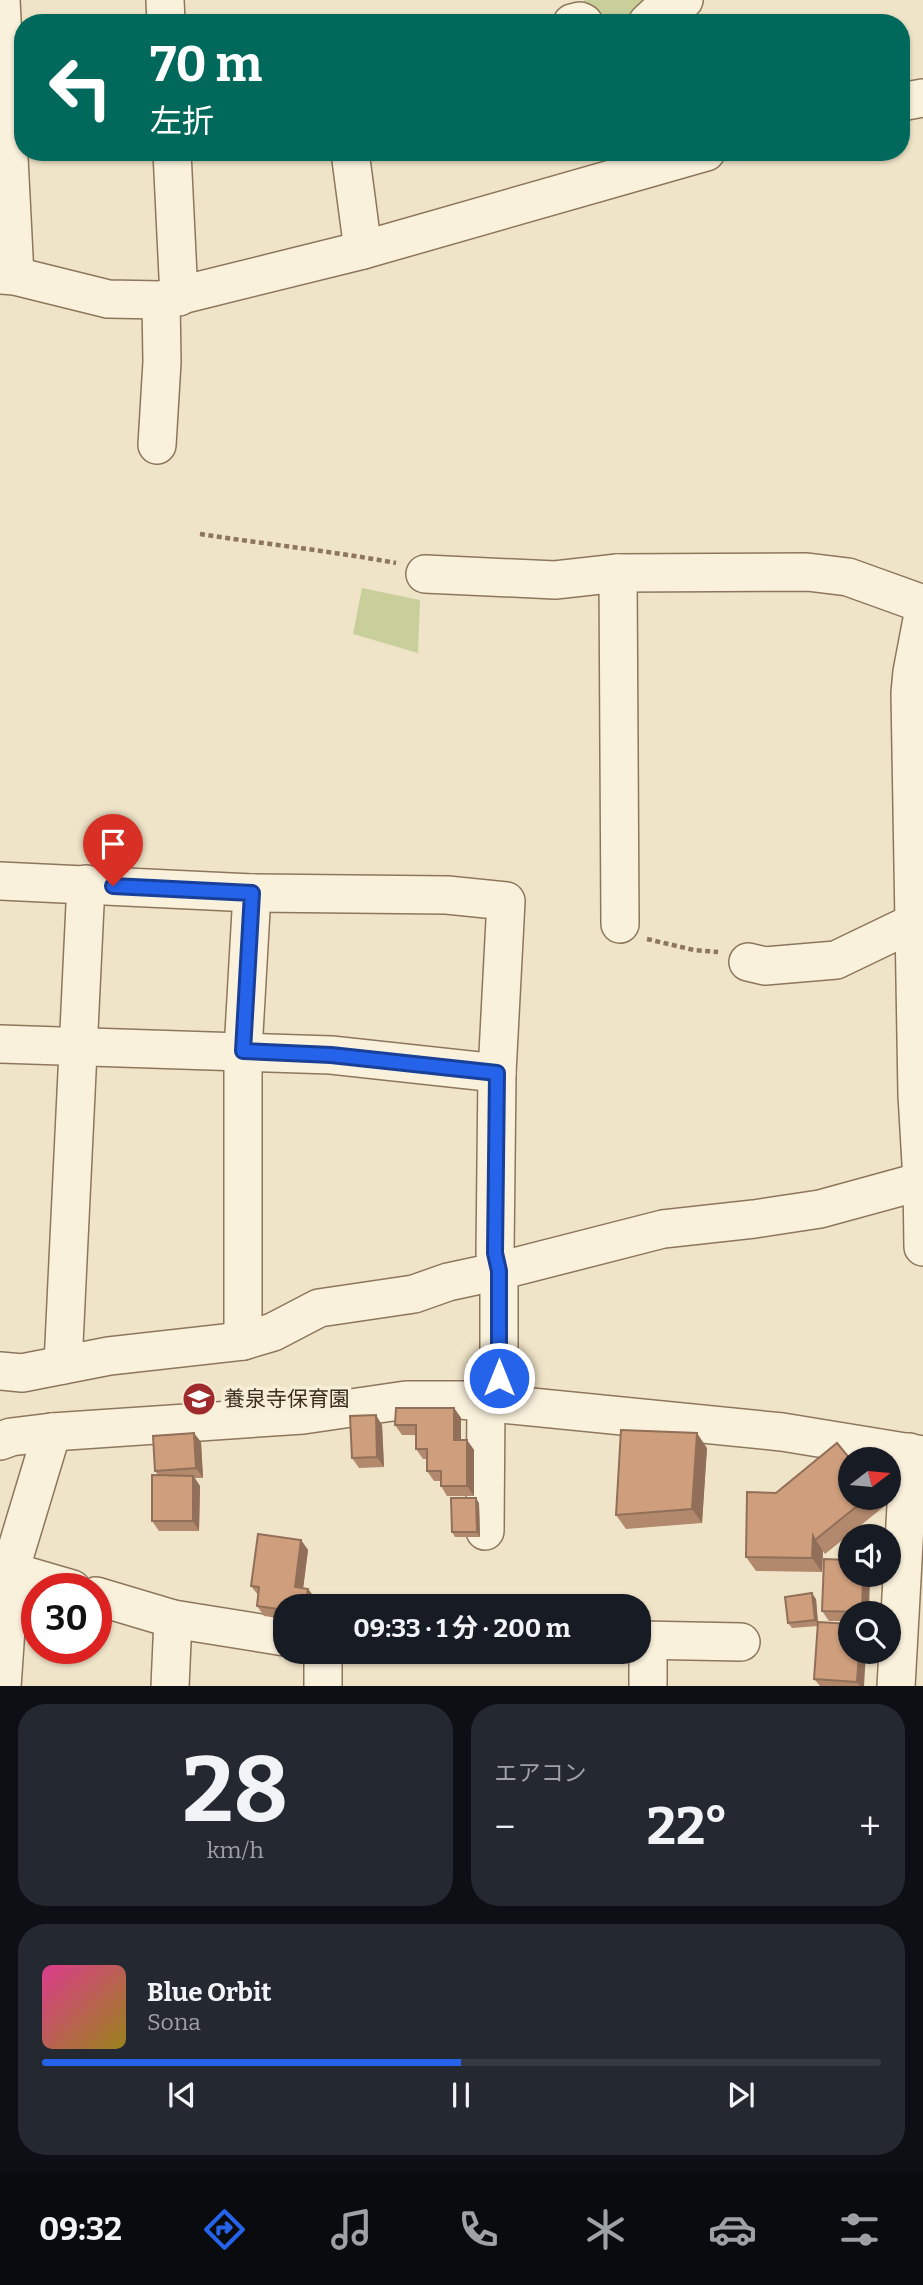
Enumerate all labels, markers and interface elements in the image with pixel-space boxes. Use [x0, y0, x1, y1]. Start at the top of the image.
text: 70 m [150, 35, 262, 94]
icon: left [35, 42, 126, 133]
text: 左折 [150, 102, 214, 140]
pin [83, 814, 143, 886]
icon: arrive [94, 825, 132, 863]
position arrow [462, 1341, 536, 1415]
school or university icon: 養泉寺保育園 [180, 1380, 218, 1418]
place label: 養泉寺保育園 [224, 1386, 350, 1412]
north arrow [838, 1447, 901, 1510]
map controls [838, 1447, 901, 1664]
button: sound [838, 1524, 901, 1587]
speed limit sign: 30 [21, 1573, 112, 1664]
button: search [838, 1601, 901, 1664]
text: 09:33 · 1 分 · 200 m [353, 1613, 571, 1644]
text: 28 [182, 1736, 288, 1845]
text: エアコン [495, 1759, 587, 1787]
text: 22° [647, 1795, 728, 1858]
text: − [495, 1804, 515, 1850]
text: + [859, 1804, 881, 1850]
text: km/h [207, 1836, 264, 1864]
text: Blue Orbit [147, 1977, 271, 2008]
text: Sona [147, 2008, 201, 2036]
icon: previous [163, 2076, 201, 2114]
icon: pause [442, 2076, 480, 2114]
icon: next [722, 2076, 760, 2114]
icon: directions [200, 2205, 249, 2254]
icon: music [327, 2205, 376, 2254]
icon: phone [454, 2205, 503, 2254]
icon: climate [581, 2205, 630, 2254]
icon: car [708, 2205, 757, 2254]
icon: filters [835, 2205, 884, 2254]
text: 09:32 [39, 2210, 122, 2248]

